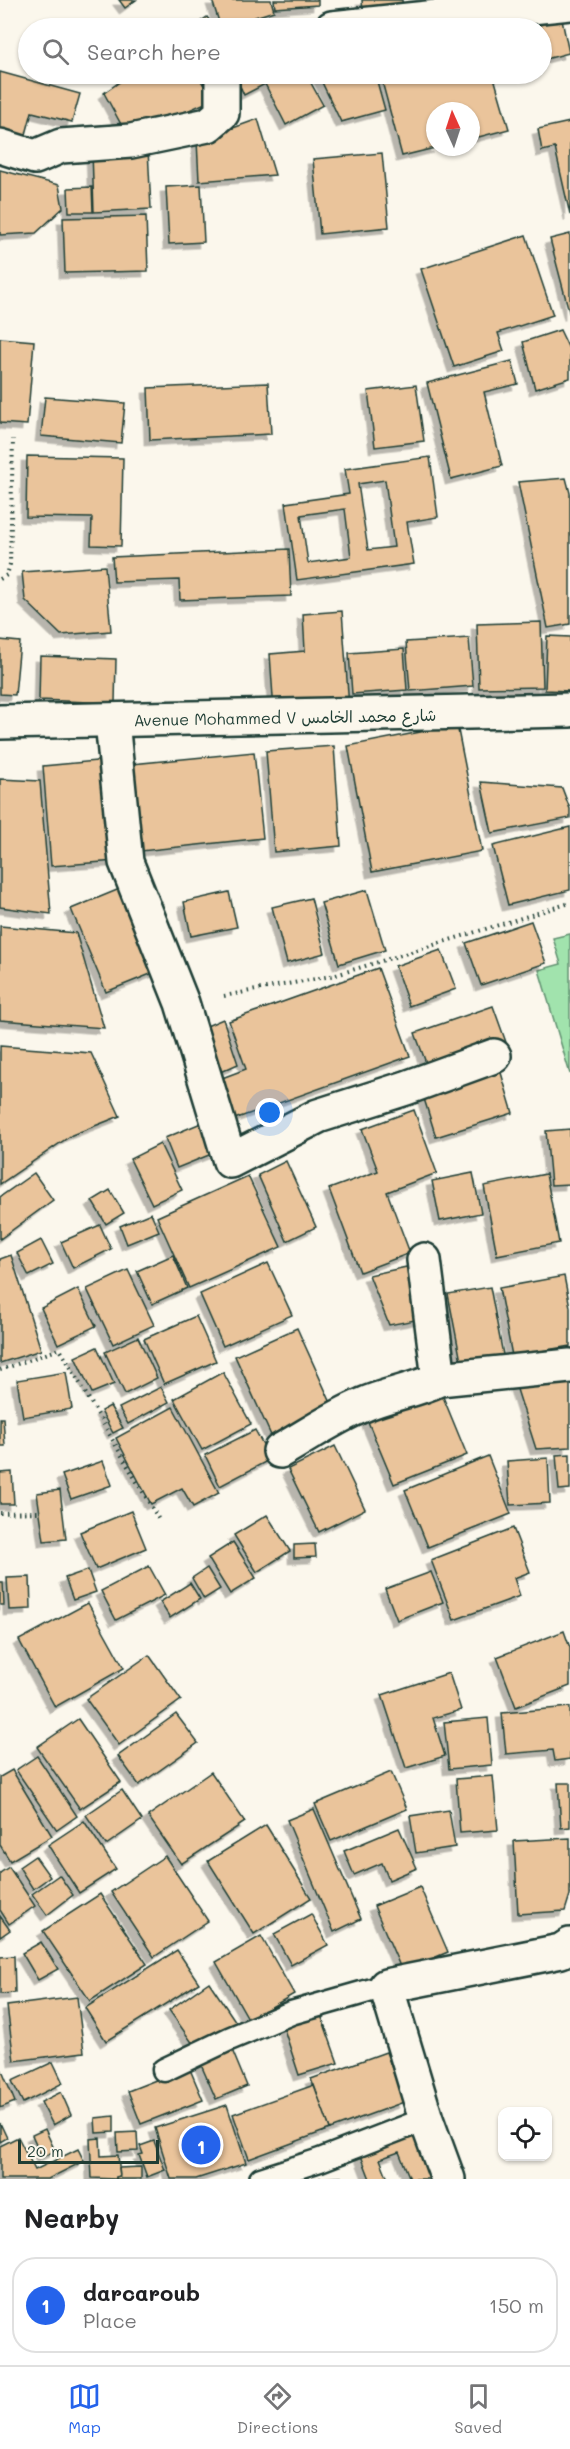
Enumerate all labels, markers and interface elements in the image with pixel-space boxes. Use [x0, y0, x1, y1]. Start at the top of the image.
search box [18, 18, 552, 84]
icon: search [39, 35, 72, 68]
text: Search here [87, 37, 221, 66]
north arrow [426, 102, 480, 156]
street label: Avenue Mohammed V شارع محمد الخامس [133, 704, 437, 732]
your location [255, 1098, 284, 1127]
map controls [498, 2107, 552, 2161]
button: locate [498, 2107, 552, 2161]
pin: 1 [182, 2122, 220, 2168]
scale bar [18, 2137, 159, 2164]
text: 20 m [27, 2140, 64, 2161]
text: Nearby [24, 2201, 119, 2235]
text: darcaroub [83, 2278, 200, 2307]
text: 1 [41, 2292, 50, 2318]
text: 150 m [489, 2292, 544, 2318]
text: Place [83, 2307, 137, 2333]
tab: Map [68, 2380, 101, 2437]
tab: Directions [237, 2380, 318, 2437]
tab: Saved [454, 2380, 502, 2437]

